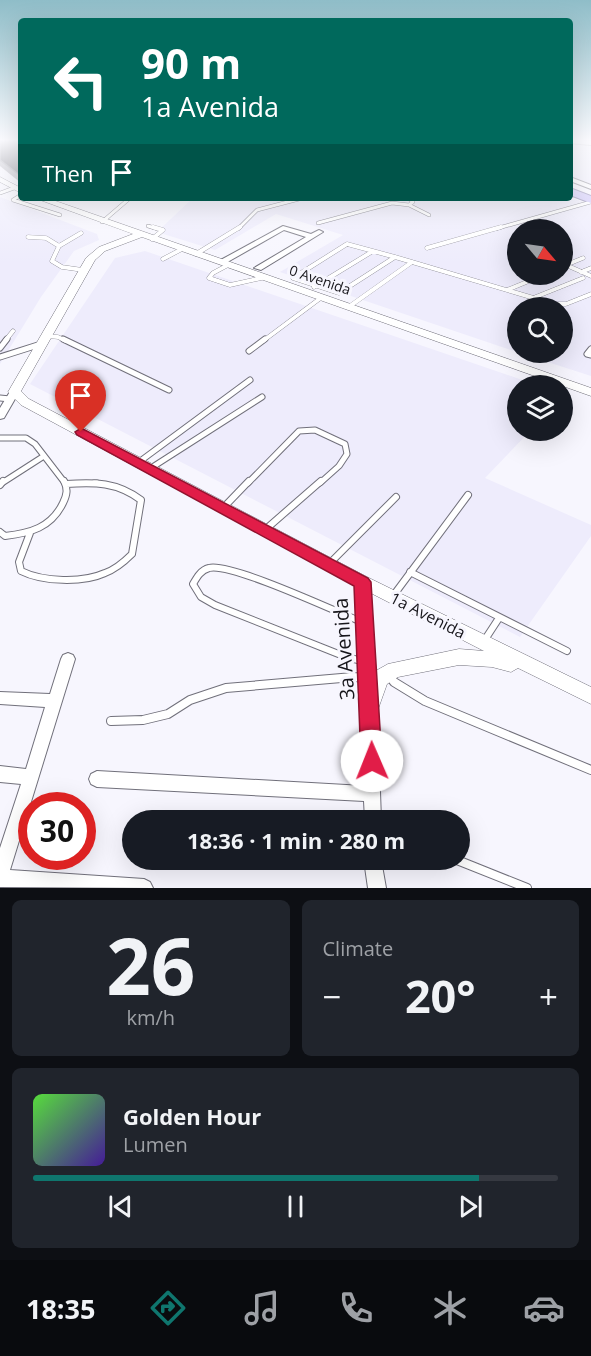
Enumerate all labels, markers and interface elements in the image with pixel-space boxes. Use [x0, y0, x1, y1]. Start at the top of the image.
text: 90 m [141, 34, 241, 91]
icon: left [42, 42, 120, 120]
text: 1a Avenida [141, 88, 279, 125]
icon: arrive [105, 156, 138, 189]
text: Then [42, 158, 93, 188]
north arrow [507, 219, 573, 285]
map controls [507, 219, 573, 441]
street label: 0 Avenida [287, 260, 353, 299]
button: search [507, 297, 573, 363]
pin [55, 370, 106, 432]
button: layers [507, 375, 573, 441]
icon: arrive [64, 379, 97, 412]
street label: 1a Avenida [387, 587, 469, 643]
street label: 3a Avenida [326, 597, 361, 701]
position arrow [340, 729, 404, 793]
speed limit sign: 30 [18, 792, 96, 870]
text: 18:36 · 1 min · 280 m [187, 825, 405, 855]
text: 26 [106, 912, 195, 1018]
text: Climate [323, 935, 393, 962]
text: 20° [405, 965, 476, 1026]
text: − [323, 974, 341, 1019]
text: + [539, 974, 558, 1019]
text: km/h [126, 1004, 175, 1031]
text: Golden Hour [123, 1101, 261, 1131]
text: Lumen [123, 1131, 188, 1158]
icon: previous [104, 1190, 137, 1223]
icon: pause [279, 1190, 312, 1223]
icon: next [454, 1190, 487, 1223]
icon: directions [147, 1287, 189, 1329]
icon: music [241, 1287, 283, 1329]
icon: phone [335, 1287, 377, 1329]
icon: climate [429, 1287, 471, 1329]
icon: car [523, 1287, 565, 1329]
text: 18:35 [26, 1290, 95, 1327]

